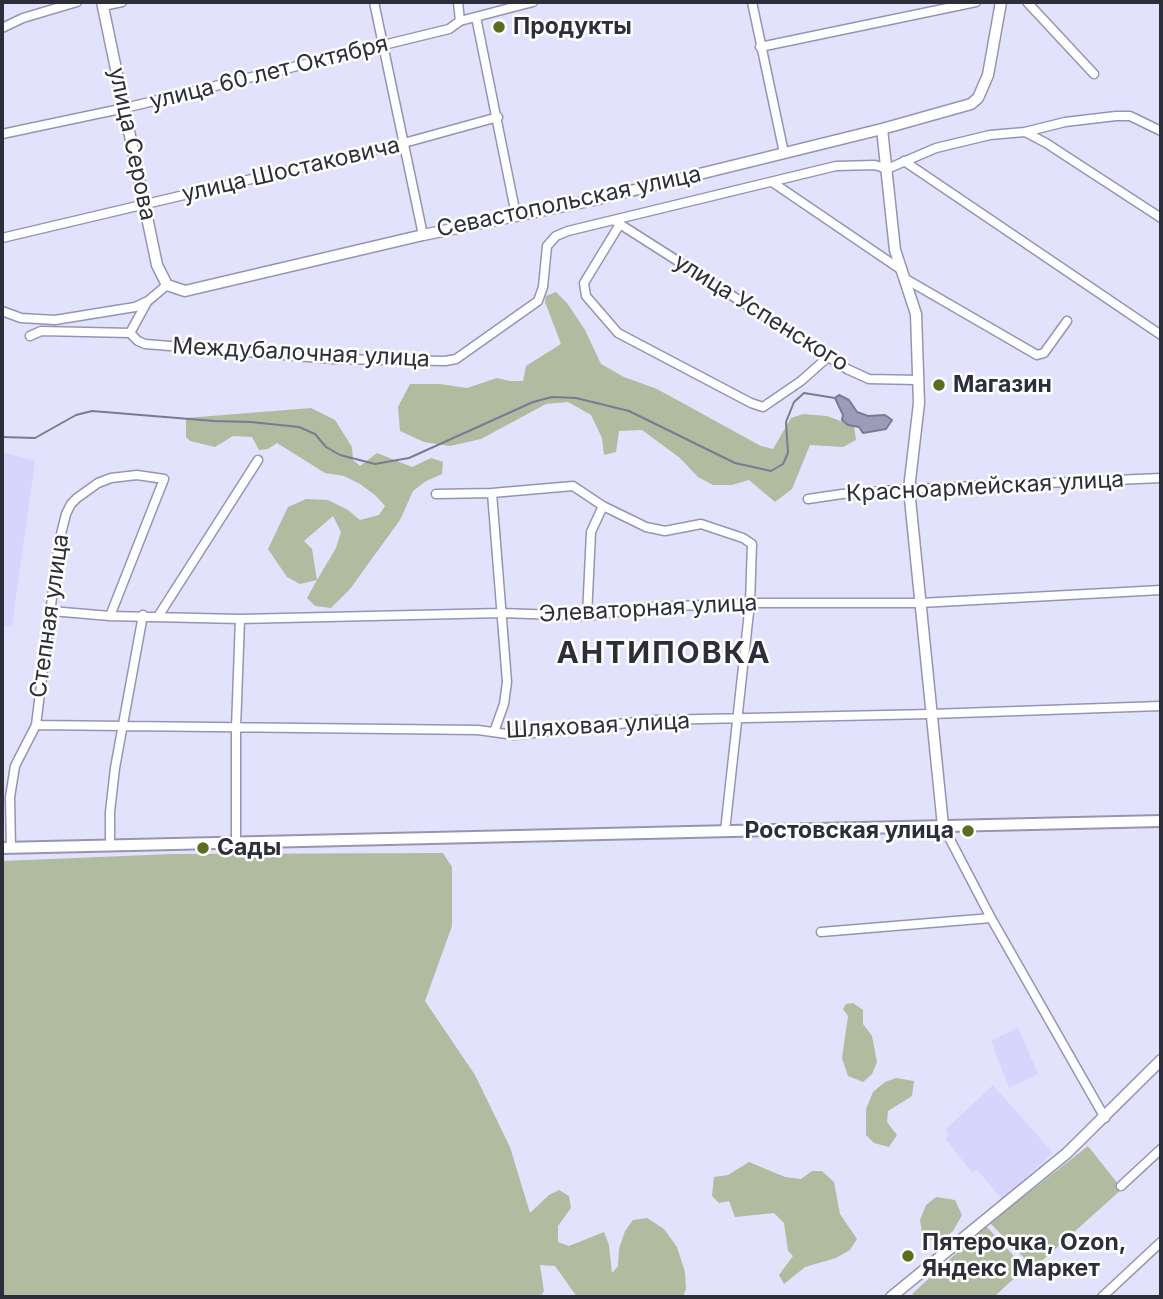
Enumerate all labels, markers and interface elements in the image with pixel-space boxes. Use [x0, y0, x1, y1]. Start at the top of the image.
place label: Продукты [513, 13, 632, 41]
marker: Продукты [491, 19, 507, 35]
street label: улица 60 лет Октября [147, 30, 391, 116]
street label: улица Серова [102, 65, 162, 223]
street label: улица Шостаковича [179, 131, 403, 209]
street label: Севастопольская улица [434, 160, 704, 244]
street label: улица Успенского [669, 248, 853, 378]
street label: Междубалочная улица [172, 332, 430, 374]
place label: Магазин [953, 371, 1052, 399]
marker: Магазин [931, 377, 947, 393]
street label: Красноармейская улица [845, 466, 1125, 508]
street label: Степная улица [25, 532, 75, 700]
street label: Элеваторная улица [538, 589, 758, 629]
district label: АНТИПОВКА [558, 636, 770, 672]
street label: Шляховая улица [505, 707, 691, 745]
place label: Ростовская улица [745, 817, 954, 845]
marker: Ростовская улица [960, 823, 976, 839]
place label: Сады [217, 834, 281, 862]
marker: Сады [195, 840, 211, 856]
place label: Пятерочка, Ozon, Яндекс Маркет [922, 1229, 1126, 1283]
marker: Пятерочка, Ozon, Яндекс Маркет [900, 1248, 916, 1264]

